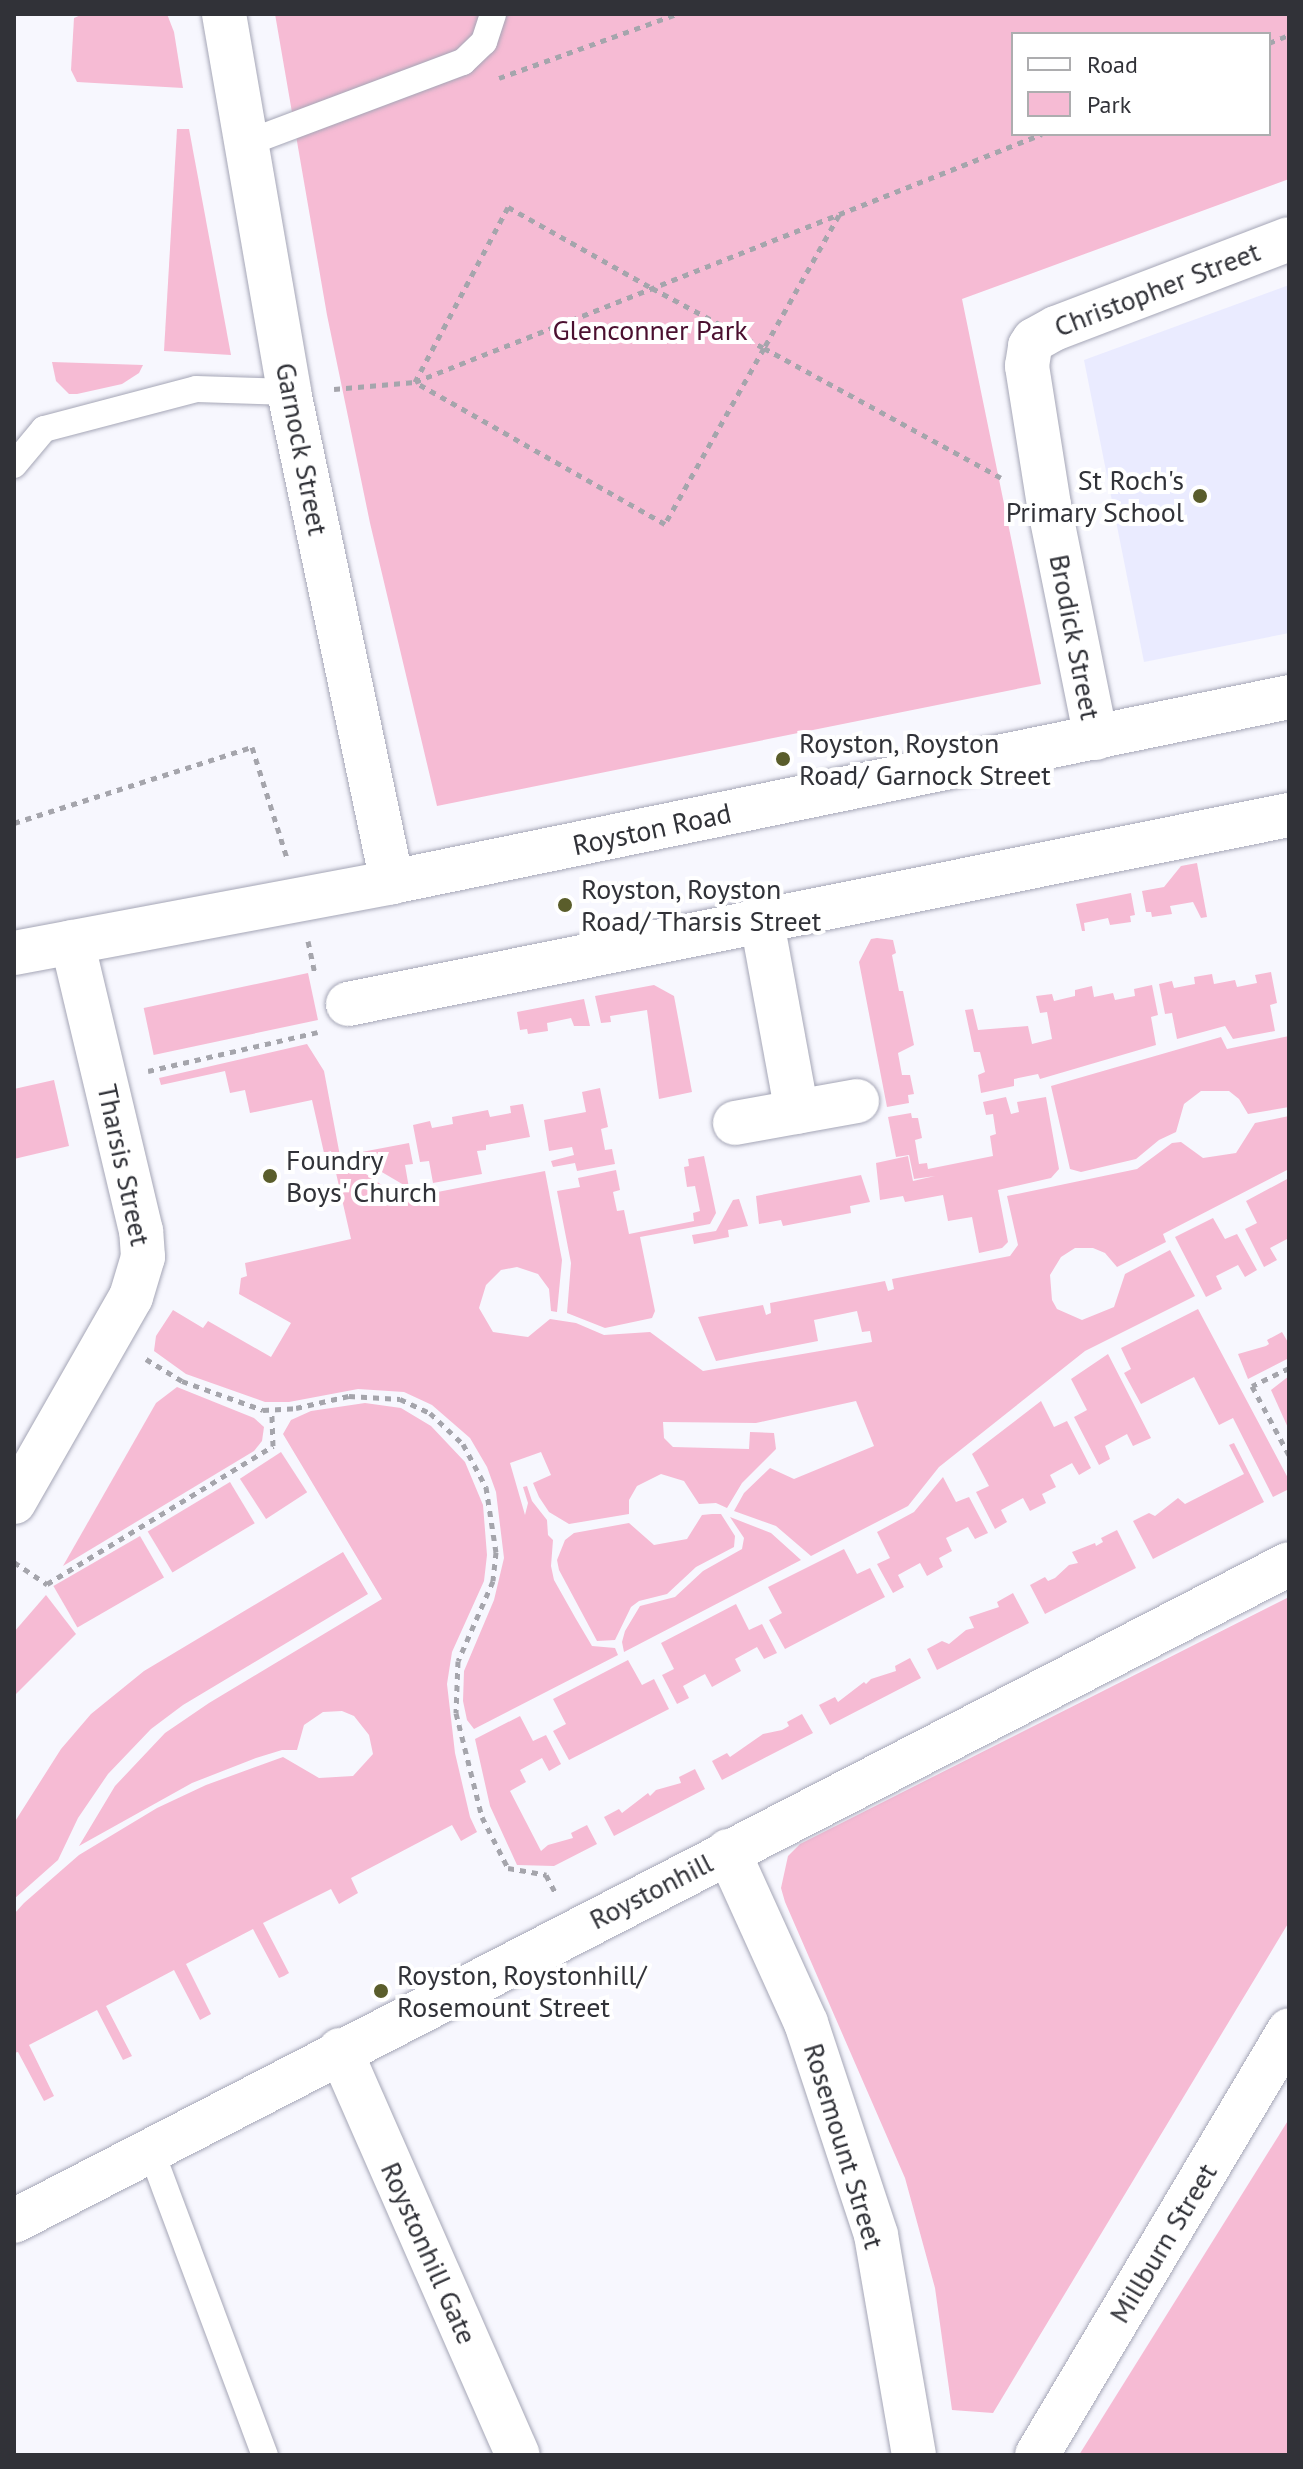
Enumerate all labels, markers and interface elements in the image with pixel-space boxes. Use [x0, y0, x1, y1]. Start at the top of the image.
legend [1011, 32, 1271, 136]
text: Road [1087, 49, 1138, 80]
text: Park [1087, 89, 1131, 120]
street label: Christopher Street [1049, 234, 1265, 344]
park label: Glenconner Park [552, 313, 748, 347]
street label: Garnock Street [269, 359, 335, 539]
place label: St Roch's Primary School [1005, 463, 1184, 529]
marker: St Roch's Primary School [1191, 487, 1209, 505]
street label: Brodick Street [1042, 551, 1108, 723]
place label: Royston, Royston Road/ Garnock Street [799, 726, 1052, 792]
marker: Royston, Royston Road/ Garnock Street [774, 750, 792, 768]
street label: Royston Road [570, 796, 734, 862]
place label: Royston, Royston Road/ Tharsis Street [581, 872, 822, 938]
marker: Royston, Royston Road/ Tharsis Street [556, 896, 574, 914]
street label: Tharsis Street [90, 1081, 158, 1249]
place label: Foundry Boys' Church [286, 1143, 439, 1209]
marker: Foundry Boys' Church [261, 1167, 279, 1185]
street label: Roystonhill [584, 1846, 718, 1936]
place label: Royston, Roystonhill/ Rosemount Street [397, 1958, 649, 2024]
marker: Royston, Roystonhill/ Rosemount Street [372, 1982, 390, 2000]
street label: Rosemount Street [797, 2039, 891, 2253]
street label: Roystonhill Gate [374, 2157, 484, 2349]
street label: Millburn Street [1102, 2157, 1224, 2329]

